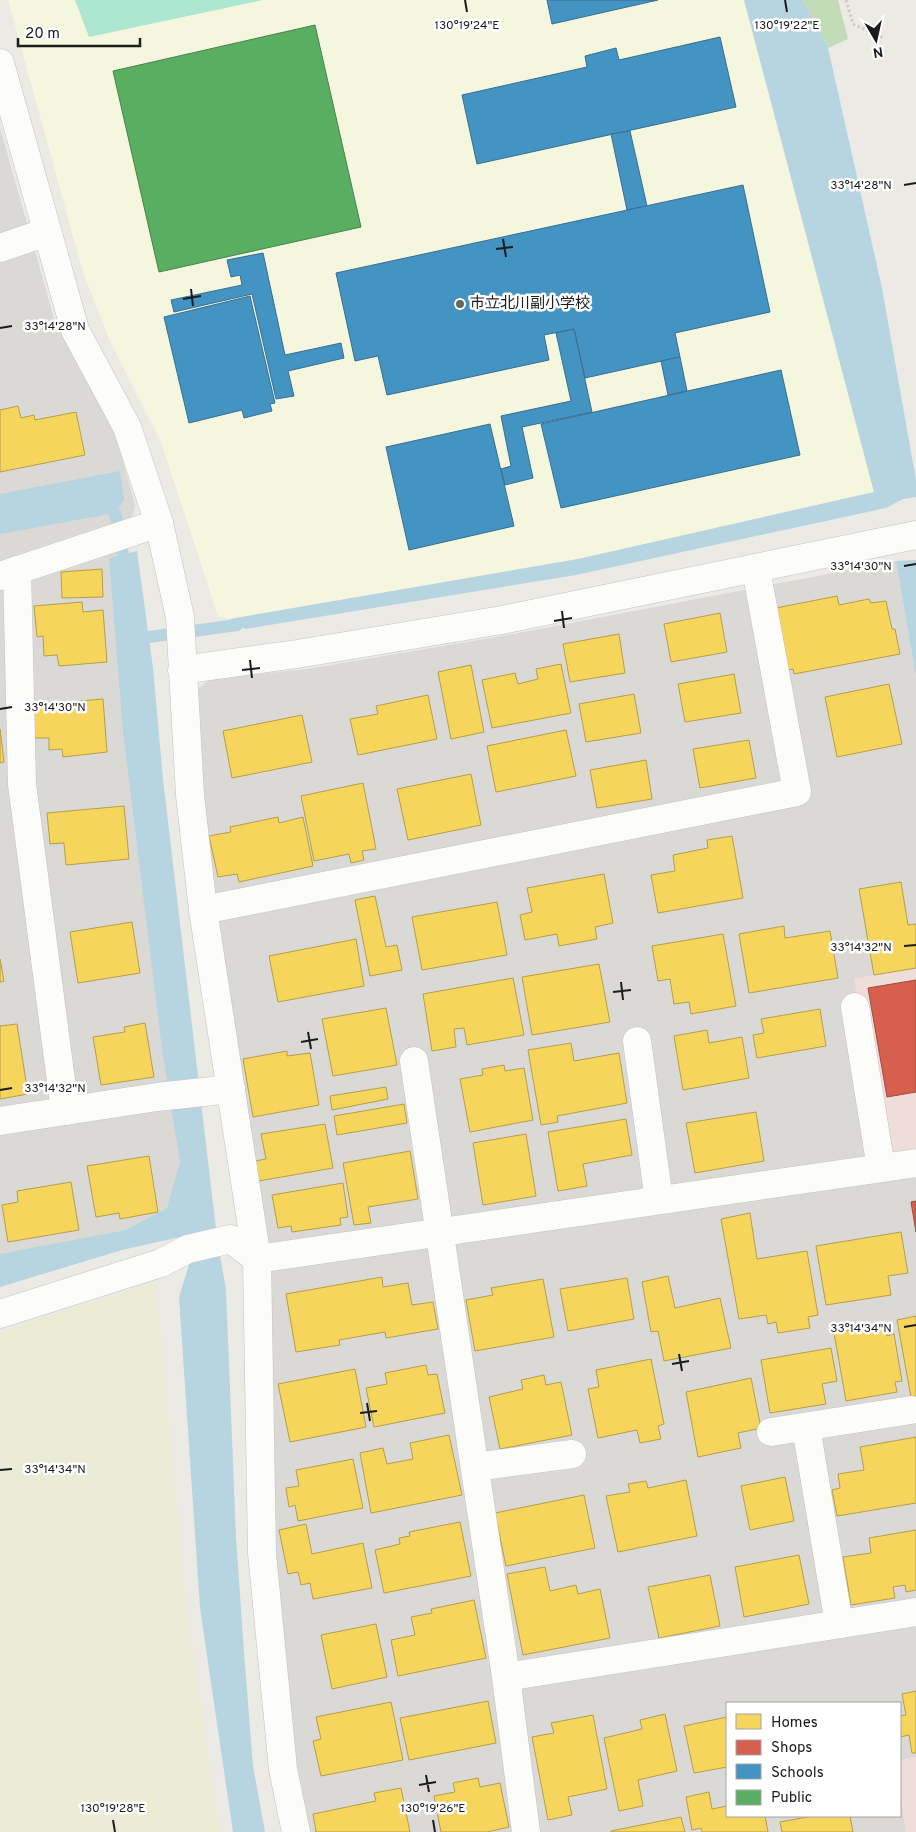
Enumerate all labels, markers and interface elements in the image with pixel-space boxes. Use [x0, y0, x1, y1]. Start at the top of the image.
scale bar [18, 15, 140, 47]
north arrow [851, 15, 901, 65]
text: 130°19'24"E [434, 18, 500, 34]
text: 130°19'22"E [754, 18, 820, 34]
text: 20 m [25, 25, 60, 44]
text: N [871, 42, 884, 61]
text: 33°14'28"N [830, 178, 892, 194]
place label: 市立北川副小学校 [470, 294, 590, 314]
marker: 市立北川副小学校 [454, 298, 466, 310]
text: 33°14'28"N [24, 319, 86, 335]
text: 33°14'30"N [830, 559, 892, 575]
text: 33°14'30"N [24, 700, 86, 716]
text: 33°14'32"N [830, 940, 892, 956]
text: 33°14'32"N [24, 1081, 86, 1097]
text: 33°14'34"N [830, 1321, 892, 1337]
text: 33°14'34"N [24, 1462, 86, 1478]
legend [726, 1702, 901, 1817]
text: Homes [771, 1714, 818, 1733]
text: Shops [771, 1739, 812, 1758]
text: Schools [771, 1764, 824, 1783]
text: Public [771, 1789, 812, 1808]
text: 130°19'28"E [80, 1801, 146, 1817]
text: 130°19'26"E [401, 1801, 465, 1817]

